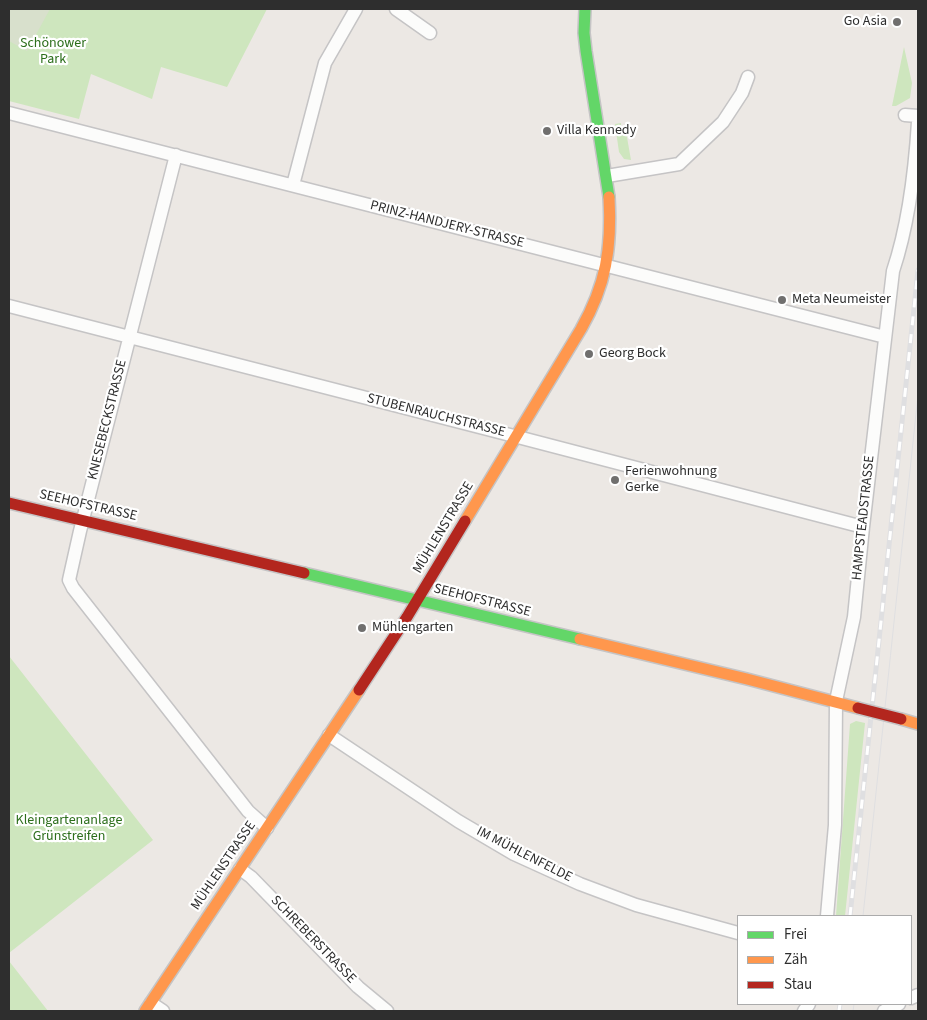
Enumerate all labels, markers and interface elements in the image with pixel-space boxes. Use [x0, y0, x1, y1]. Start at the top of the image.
place label: Go Asia [844, 14, 887, 30]
marker: Go Asia [891, 16, 903, 28]
park label: Schönower Park [20, 36, 86, 68]
place label: Villa Kennedy [557, 123, 636, 139]
marker: Villa Kennedy [541, 125, 553, 137]
street label: PRINZ-HANDJERY-STRASSE [368, 198, 526, 252]
place label: Meta Neumeister [792, 292, 891, 308]
marker: Meta Neumeister [776, 294, 788, 306]
place label: Georg Bock [599, 346, 666, 362]
marker: Georg Bock [583, 348, 595, 360]
street label: KNESEBECKSTRASSE [85, 358, 131, 482]
street label: STUBENRAUCHSTRASSE [365, 391, 507, 441]
street label: HAMPSTEADSTRASSE [849, 455, 879, 581]
place label: Ferienwohnung Gerke [625, 464, 717, 497]
marker: Ferienwohnung Gerke [609, 474, 621, 486]
street label: MÜHLENSTRASSE [410, 479, 478, 577]
street label: SEEHOFSTRASSE [38, 487, 138, 525]
street label: SEEHOFSTRASSE [432, 581, 532, 621]
place label: Mühlengarten [372, 620, 453, 636]
marker: Mühlengarten [356, 622, 368, 634]
park label: Kleingartenanlage Grünstreifen [16, 813, 122, 846]
street label: MÜHLENSTRASSE [188, 818, 260, 914]
street label: IM MÜHLENFELDE [473, 824, 575, 886]
street label: SCHREBERSTRASSE [267, 893, 359, 987]
legend [737, 915, 912, 1005]
text: Frei [784, 924, 807, 945]
text: Zäh [784, 949, 808, 970]
text: Stau [784, 974, 812, 995]

